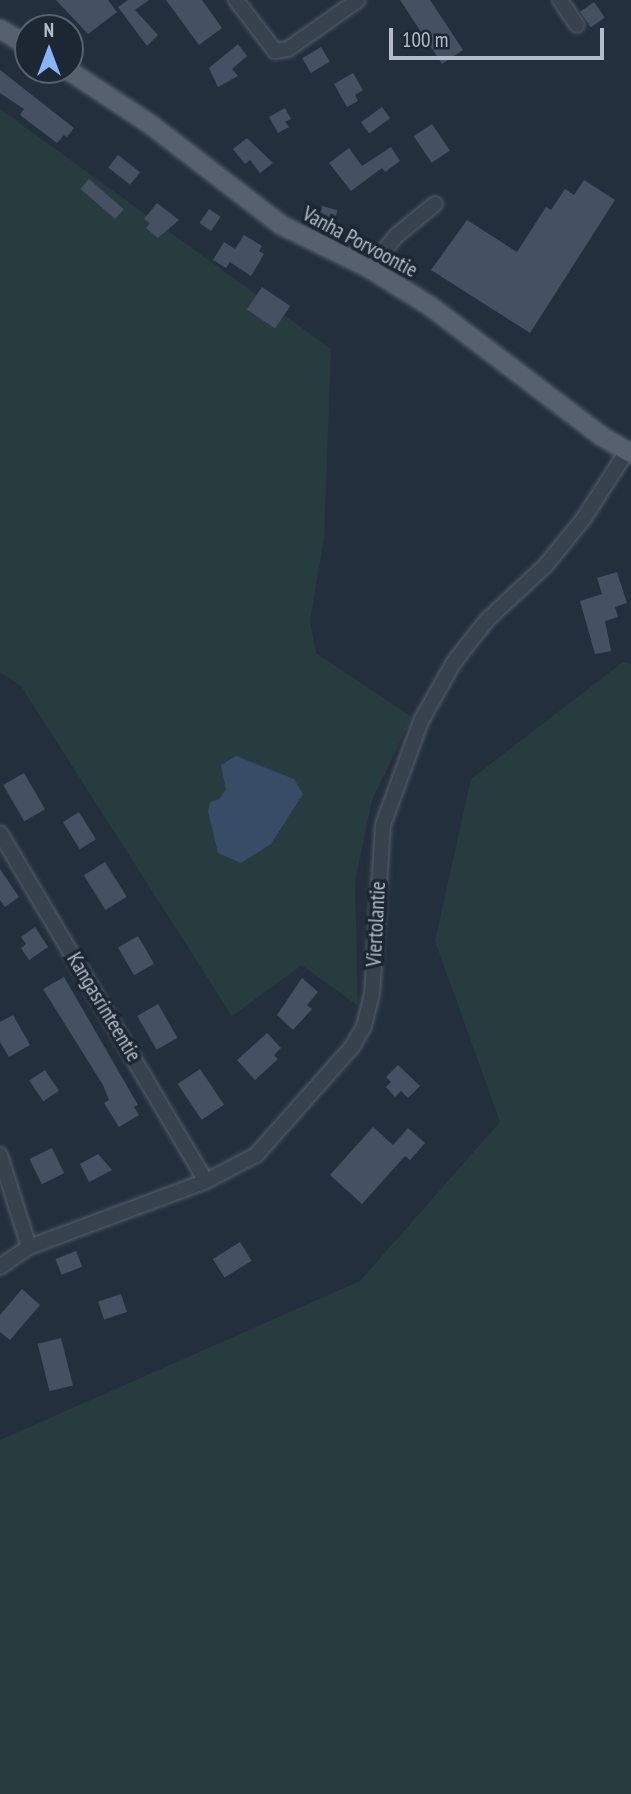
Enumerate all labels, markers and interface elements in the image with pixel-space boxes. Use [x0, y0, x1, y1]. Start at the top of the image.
north arrow [14, 14, 84, 84]
scale bar [393, 14, 608, 58]
text: N [44, 18, 54, 42]
text: 100 m [402, 26, 448, 53]
street label: Vanha Porvoontie [298, 201, 422, 283]
street label: Viertolantie [361, 881, 391, 967]
street label: Kangasrinteentie [62, 948, 146, 1066]

